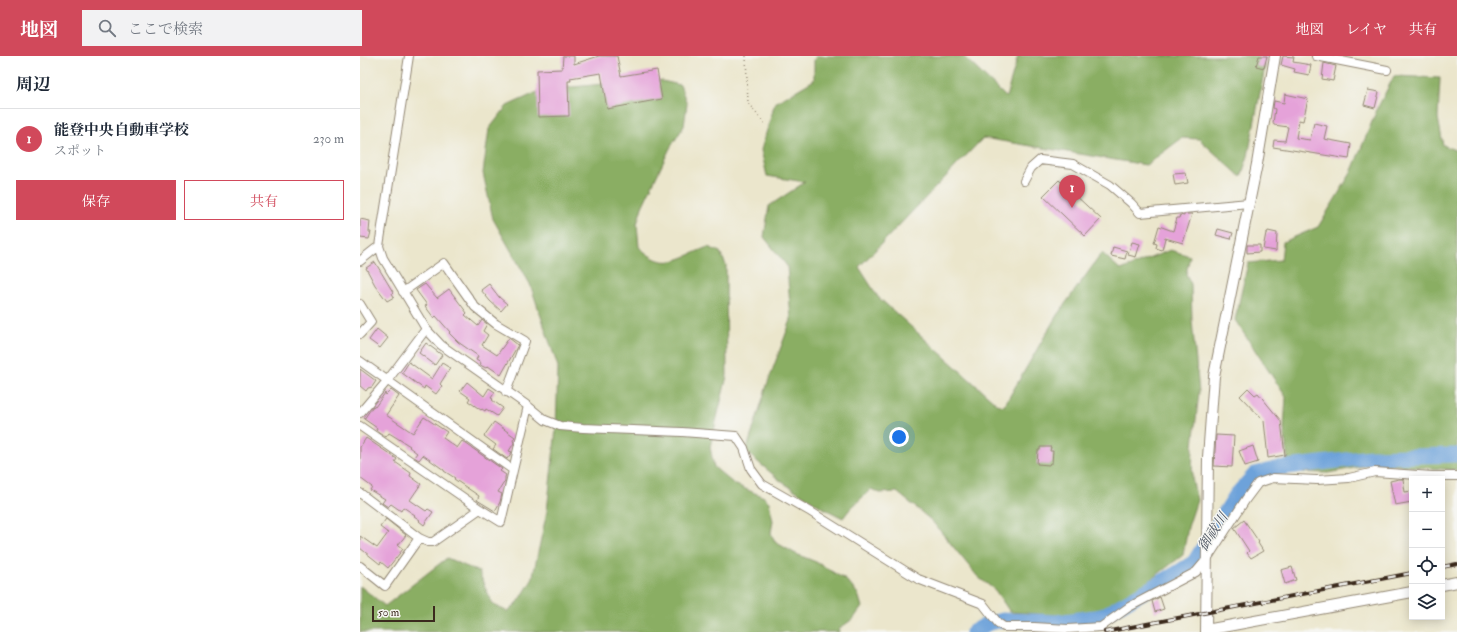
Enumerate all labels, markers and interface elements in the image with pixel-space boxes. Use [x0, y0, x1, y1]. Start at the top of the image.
search box [82, 10, 362, 46]
icon: search [96, 17, 118, 39]
text: 地図 [20, 18, 58, 42]
text: ここで検索 [128, 20, 203, 39]
text: 地図 [1296, 21, 1324, 38]
text: レイヤ [1346, 21, 1387, 38]
text: 共有 [1409, 21, 1437, 38]
text: 周辺 [16, 74, 50, 95]
text: 能登中央自動車学校 [54, 121, 189, 140]
text: 1 [27, 131, 31, 147]
text: 230 m [313, 131, 344, 147]
text: スポット [54, 143, 106, 159]
pin: 1 [1059, 175, 1085, 208]
button: 保存 [16, 180, 176, 220]
button: 共有 [184, 180, 344, 220]
your location [889, 427, 909, 447]
map controls [1409, 476, 1445, 620]
button: + [1409, 476, 1445, 512]
water label: 御祓川 [1194, 508, 1233, 554]
button: − [1409, 512, 1445, 548]
button: locate [1409, 548, 1445, 584]
button: layers [1409, 584, 1445, 620]
scale bar [372, 604, 435, 623]
text: 50 m [378, 606, 399, 619]

